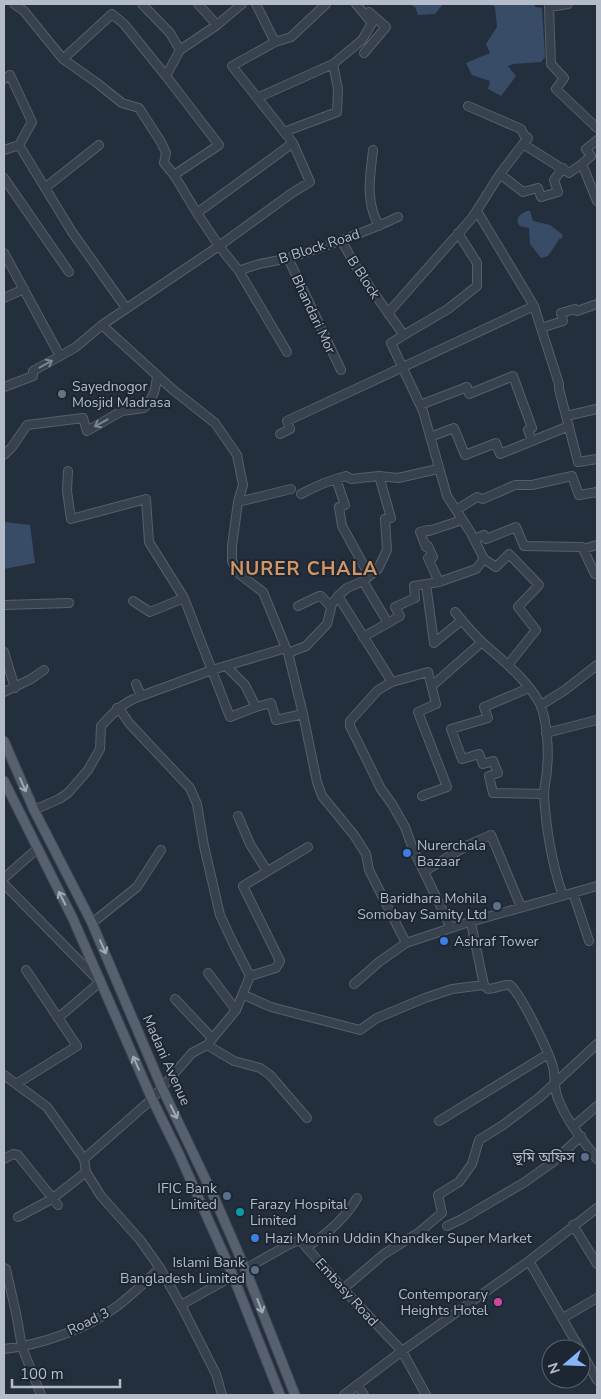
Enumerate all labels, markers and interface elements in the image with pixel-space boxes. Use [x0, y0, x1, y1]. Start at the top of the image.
street label: B Block Road [276, 224, 362, 268]
street label: B Block [343, 252, 385, 303]
street label: Bhandari Mor [287, 272, 340, 357]
one-way arrow [38, 358, 52, 368]
place label: Sayednogor Mosjid Madrasa [72, 377, 171, 412]
marker: Sayednogor Mosjid Madrasa [56, 388, 68, 400]
one-way arrow [95, 418, 109, 428]
district label: NURER CHALA [230, 556, 378, 582]
one-way arrow [19, 777, 28, 792]
place label: Nurerchala Bazaar [417, 836, 486, 871]
marker: Nurerchala Bazaar [401, 847, 413, 859]
place label: Baridhara Mohila Somobay Samity Ltd [357, 889, 487, 924]
one-way arrow [57, 891, 67, 906]
marker: Baridhara Mohila Somobay Samity Ltd [491, 900, 503, 912]
place label: Ashraf Tower [454, 932, 539, 951]
marker: Ashraf Tower [438, 935, 450, 947]
one-way arrow [98, 939, 108, 954]
street label: Madani Avenue [138, 1012, 195, 1109]
one-way arrow [130, 1056, 140, 1071]
one-way arrow [170, 1104, 179, 1119]
place label: ভূমি অফিস [512, 1148, 575, 1167]
marker: ভূমি অফিস [579, 1151, 591, 1163]
place label: IFIC Bank Limited [157, 1179, 218, 1214]
marker: IFIC Bank Limited [221, 1190, 233, 1202]
place label: Farazy Hospital Limited [250, 1195, 348, 1230]
marker: Farazy Hospital Limited [234, 1206, 246, 1218]
place label: Hazi Momin Uddin Khandker Super Market [265, 1229, 532, 1248]
marker: Hazi Momin Uddin Khandker Super Market [249, 1232, 261, 1244]
place label: Islami Bank Bangladesh Limited [120, 1253, 246, 1288]
street label: Embasy Road [311, 1254, 382, 1331]
marker: Islami Bank Bangladesh Limited [249, 1264, 261, 1276]
place label: Contemporary Heights Hotel [398, 1285, 489, 1320]
marker: Contemporary Heights Hotel [492, 1296, 504, 1308]
one-way arrow [256, 1298, 265, 1313]
street label: Road 3 [64, 1303, 112, 1340]
north arrow [541, 1339, 591, 1389]
scale bar [12, 1356, 120, 1388]
text: N [543, 1360, 565, 1376]
text: 100 m [20, 1364, 64, 1384]

